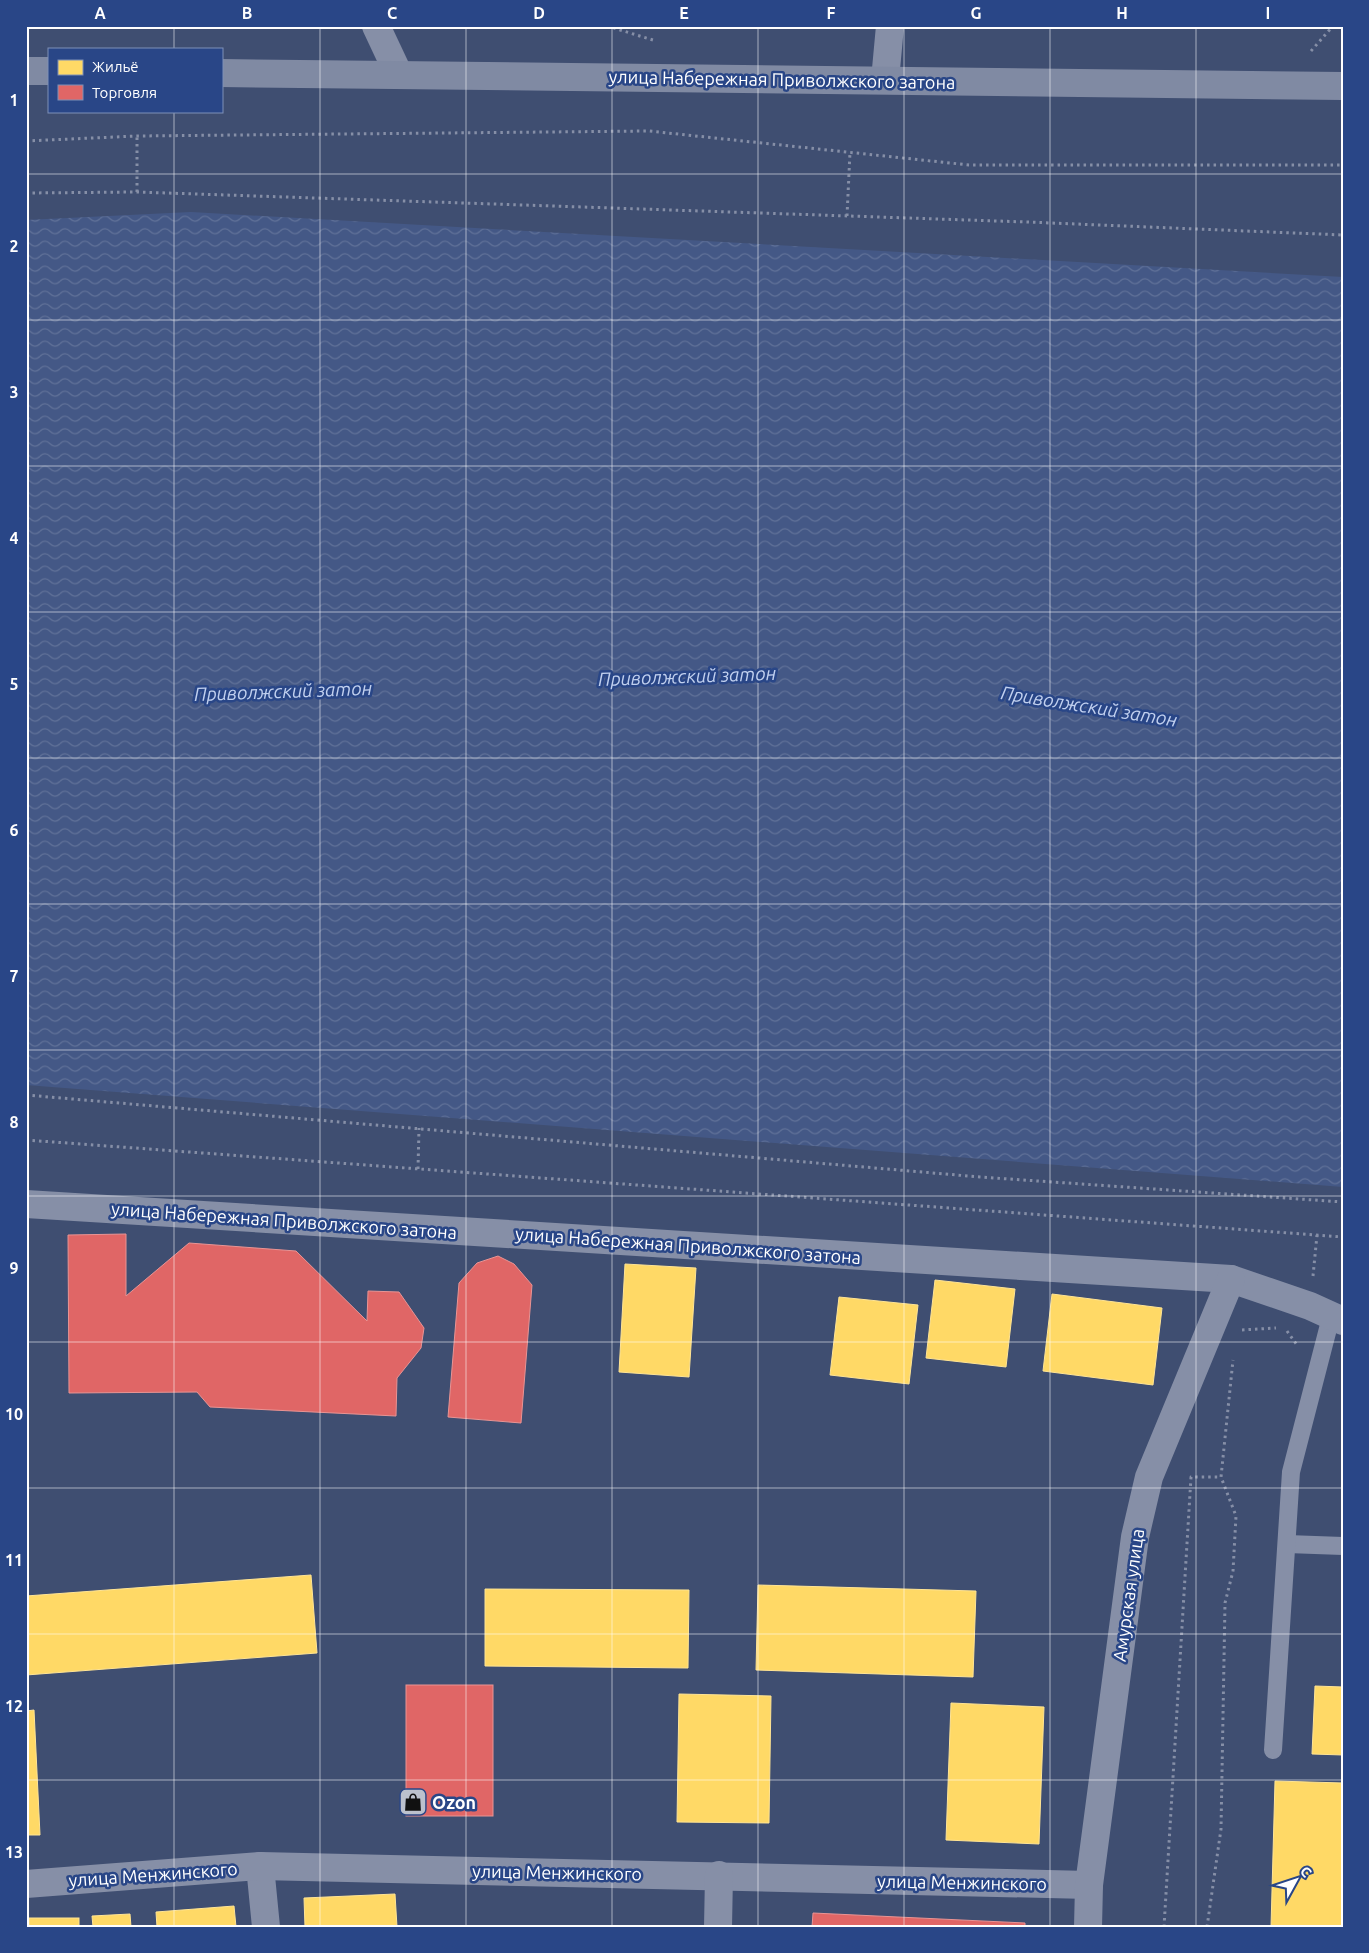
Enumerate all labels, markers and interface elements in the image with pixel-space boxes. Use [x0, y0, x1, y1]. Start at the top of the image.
text: A [94, 4, 106, 22]
text: B [242, 4, 252, 22]
text: C [387, 4, 397, 22]
text: D [533, 4, 545, 22]
text: E [679, 4, 689, 22]
text: F [827, 4, 836, 22]
text: G [970, 4, 982, 22]
text: H [1116, 4, 1128, 22]
text: I [1266, 4, 1270, 22]
legend [48, 48, 222, 112]
text: Жильё [92, 58, 139, 75]
street label: улица Набережная Приволжского затона [609, 66, 955, 92]
text: Торговля [92, 84, 157, 101]
text: 1 [9, 91, 19, 109]
text: 2 [9, 237, 19, 255]
text: 3 [9, 383, 19, 401]
text: 4 [9, 529, 19, 547]
water label: Приволжский затон [598, 662, 777, 690]
text: 5 [9, 675, 19, 693]
water label: Приволжский затон [194, 677, 373, 705]
water label: Приволжский затон [999, 681, 1179, 731]
text: 6 [9, 821, 19, 839]
text: 7 [9, 967, 19, 985]
text: 8 [9, 1113, 19, 1131]
street label: улица Набережная Приволжского затона [110, 1198, 458, 1242]
street label: улица Набережная Приволжского затона [514, 1223, 862, 1267]
text: 9 [9, 1259, 19, 1277]
text: 10 [5, 1405, 23, 1423]
street label: Амурская улица [1109, 1527, 1147, 1663]
text: 11 [5, 1551, 23, 1569]
text: 12 [5, 1697, 23, 1715]
shop icon: Ozon [398, 1787, 428, 1817]
place label: Ozon [432, 1792, 476, 1812]
text: 13 [5, 1843, 23, 1861]
north arrow [1272, 1856, 1322, 1906]
street label: улица Менжинского [68, 1858, 238, 1890]
street label: улица Менжинского [472, 1861, 642, 1883]
text: С [1297, 1863, 1315, 1880]
street label: улица Менжинского [877, 1871, 1047, 1893]

